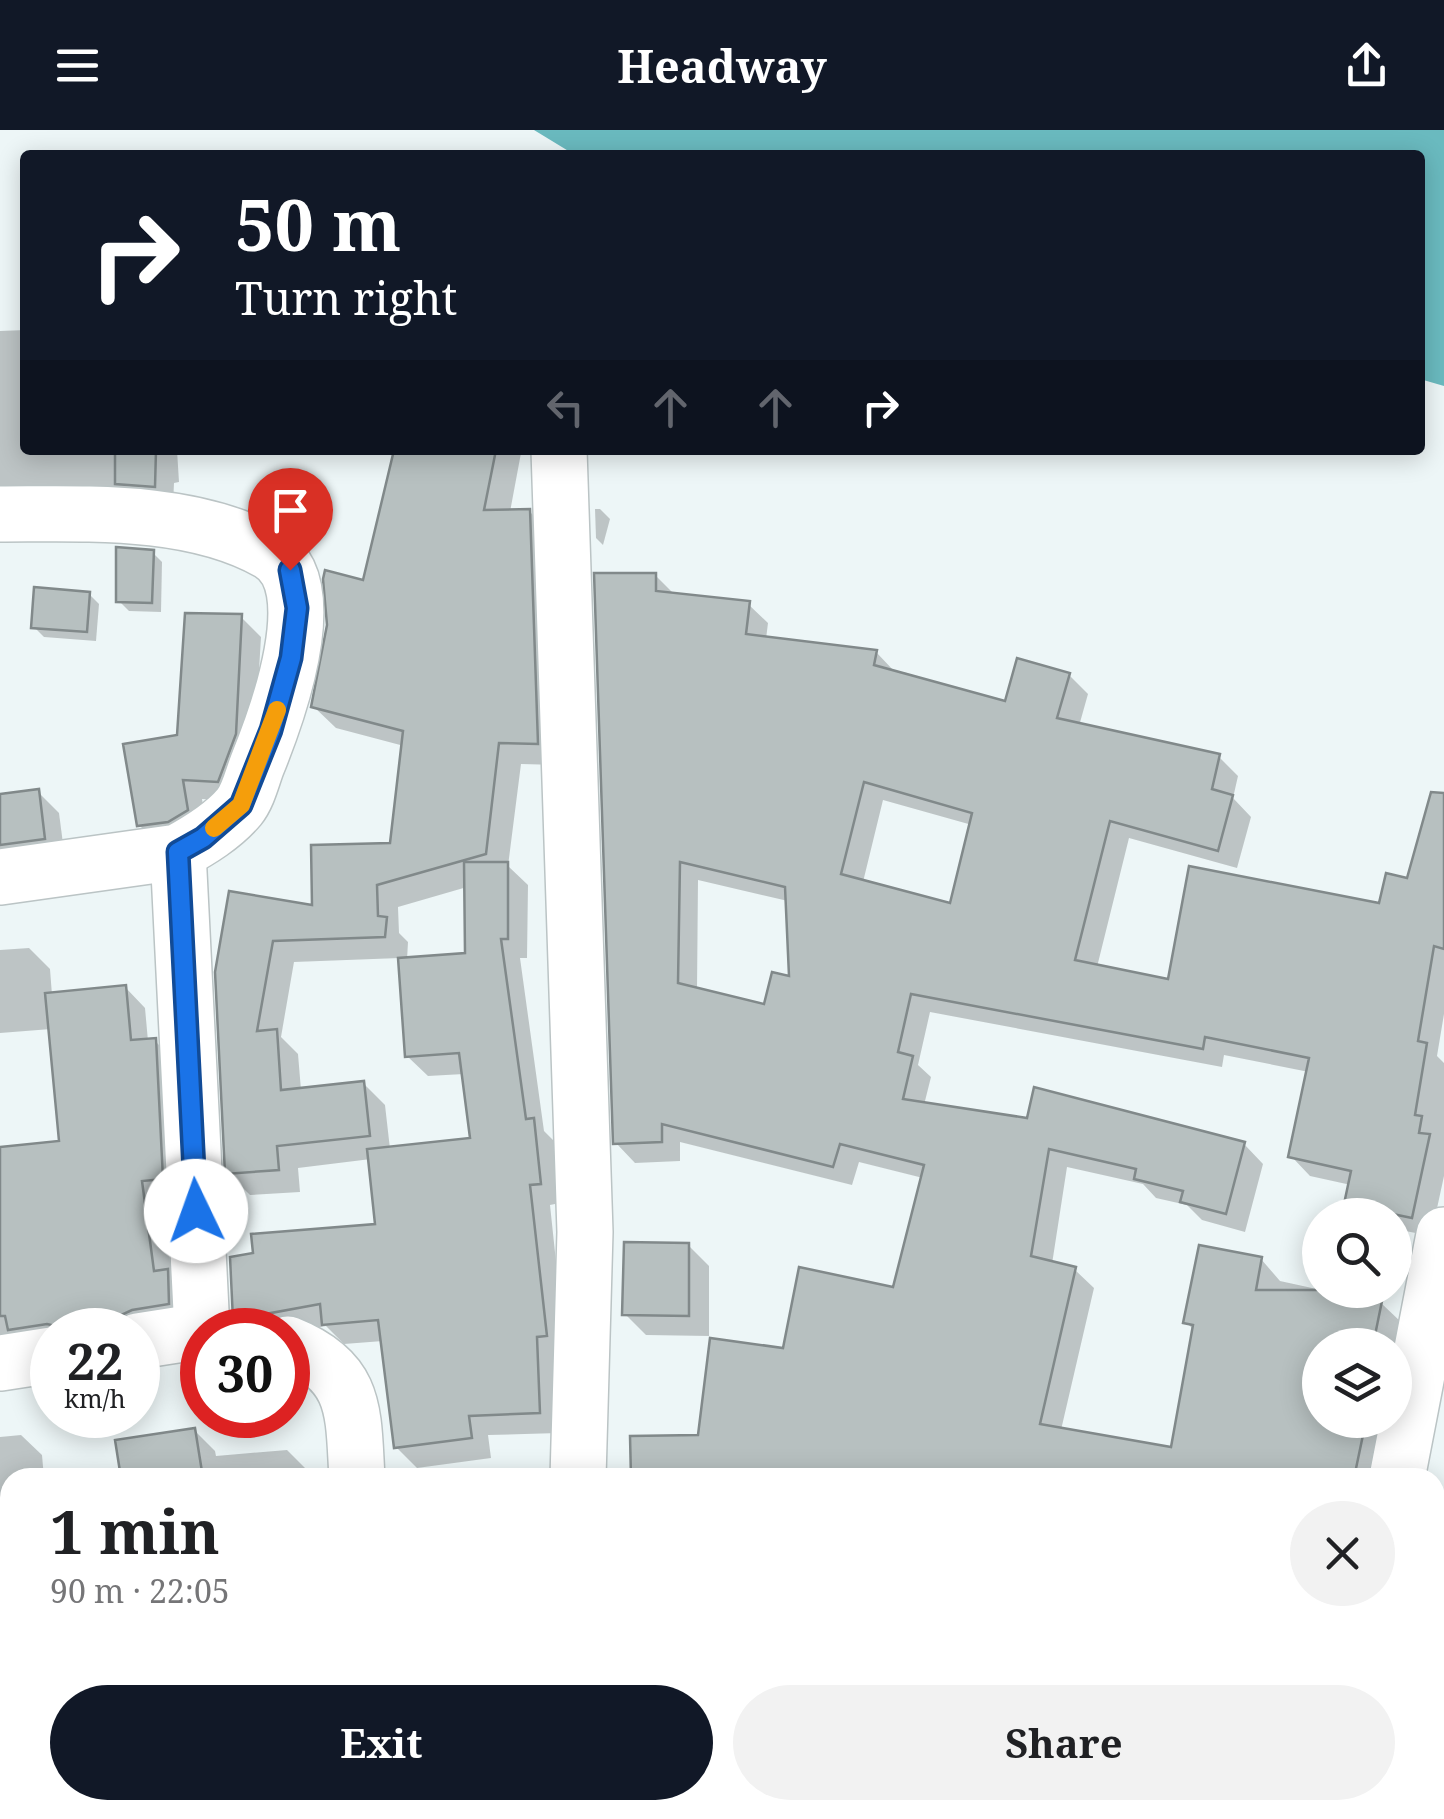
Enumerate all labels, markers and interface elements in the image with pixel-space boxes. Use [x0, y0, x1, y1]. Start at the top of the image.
text: Headway [617, 35, 827, 96]
icon: menu [50, 38, 105, 93]
icon: share [1339, 38, 1394, 93]
text: 50 m [235, 176, 401, 272]
icon: right [70, 190, 200, 320]
text: Turn right [235, 267, 457, 328]
icon: left [538, 380, 593, 435]
icon: ahead [643, 380, 698, 435]
icon: ahead [748, 380, 803, 435]
icon: right [853, 380, 908, 435]
pin [248, 468, 333, 571]
icon: arrive [263, 483, 318, 538]
position arrow [144, 1159, 248, 1263]
map controls [1302, 1198, 1412, 1438]
button: search [1302, 1198, 1412, 1308]
speed limit sign: 30 [180, 1308, 310, 1438]
text: 22 [67, 1327, 123, 1395]
button: layers [1302, 1328, 1412, 1438]
text: km/h [64, 1381, 126, 1415]
text: 1 min [50, 1490, 220, 1572]
button: close [1290, 1501, 1395, 1606]
text: 90 m · 22:05 [50, 1569, 230, 1612]
button: Exit [50, 1685, 713, 1800]
button: Share [733, 1685, 1395, 1800]

